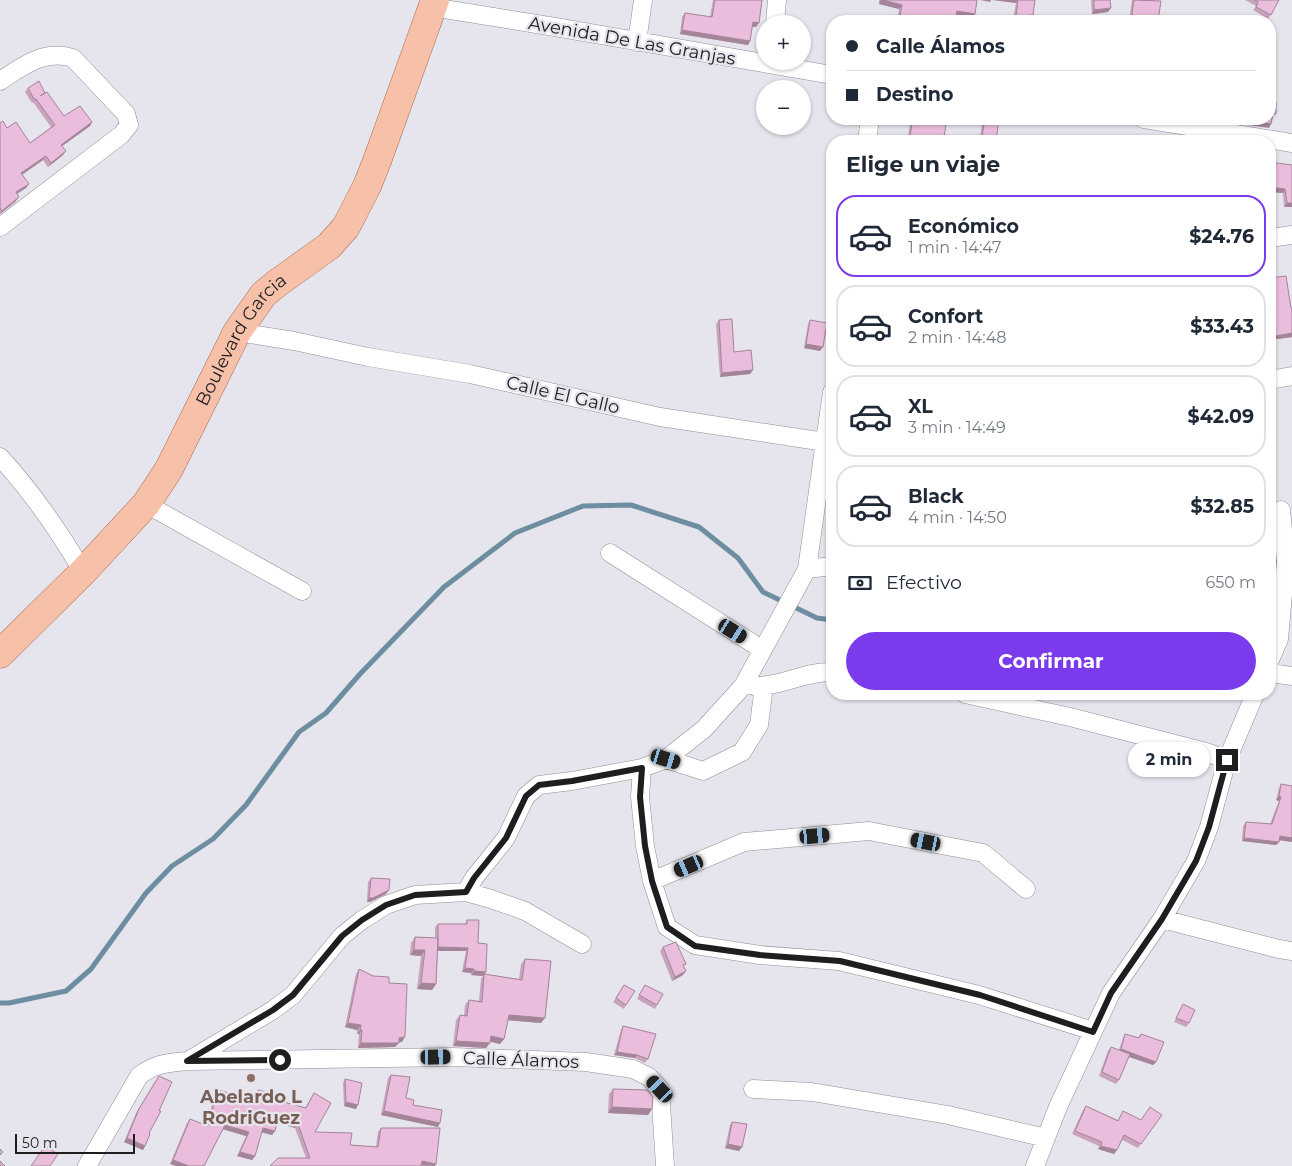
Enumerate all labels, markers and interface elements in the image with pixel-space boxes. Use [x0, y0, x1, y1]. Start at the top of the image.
street label: Avenida De Las Granjas [527, 12, 738, 70]
map controls [756, 15, 811, 135]
button: + [756, 15, 811, 70]
text: Calle Álamos [876, 35, 1005, 58]
button: − [756, 80, 811, 135]
text: Destino [876, 83, 953, 106]
text: Elige un viaje [846, 151, 1000, 178]
icon: car [848, 214, 893, 259]
text: Económico [908, 215, 1019, 238]
text: $24.76 [1189, 225, 1254, 248]
text: 1 min · 14:47 [908, 238, 1002, 257]
street label: Boulevard Garcia [191, 269, 291, 409]
icon: car [848, 304, 893, 349]
text: Confort [908, 305, 983, 328]
text: $33.43 [1190, 315, 1254, 338]
text: 2 min · 14:48 [908, 328, 1007, 347]
street label: Calle El Gallo [504, 371, 622, 419]
icon: car [848, 394, 893, 439]
text: XL [908, 395, 933, 418]
text: $42.09 [1187, 405, 1254, 428]
text: 3 min · 14:49 [908, 418, 1006, 437]
icon: car [848, 484, 893, 529]
text: Black [908, 485, 964, 508]
text: $32.85 [1190, 495, 1254, 518]
text: 4 min · 14:50 [908, 508, 1007, 527]
icon: cash [846, 569, 874, 597]
text: Efectivo [886, 571, 962, 594]
text: 650 m [1205, 573, 1256, 592]
car [716, 617, 749, 645]
button: Confirmar [846, 632, 1256, 690]
callout: 2 min [1127, 742, 1210, 778]
car [649, 747, 682, 771]
route end [1216, 749, 1238, 771]
text: 2 min [1146, 750, 1192, 769]
car [799, 827, 830, 845]
car [909, 832, 942, 852]
car [672, 853, 705, 879]
street label: Calle Álamos [463, 1047, 580, 1073]
route start [269, 1049, 291, 1071]
car [420, 1049, 451, 1065]
marker: Abelardo L RodriGuez [245, 1072, 257, 1084]
car [644, 1073, 675, 1105]
place label: Abelardo L RodriGuez [199, 1086, 302, 1129]
scale bar [15, 1131, 135, 1154]
text: 50 m [22, 1134, 58, 1152]

